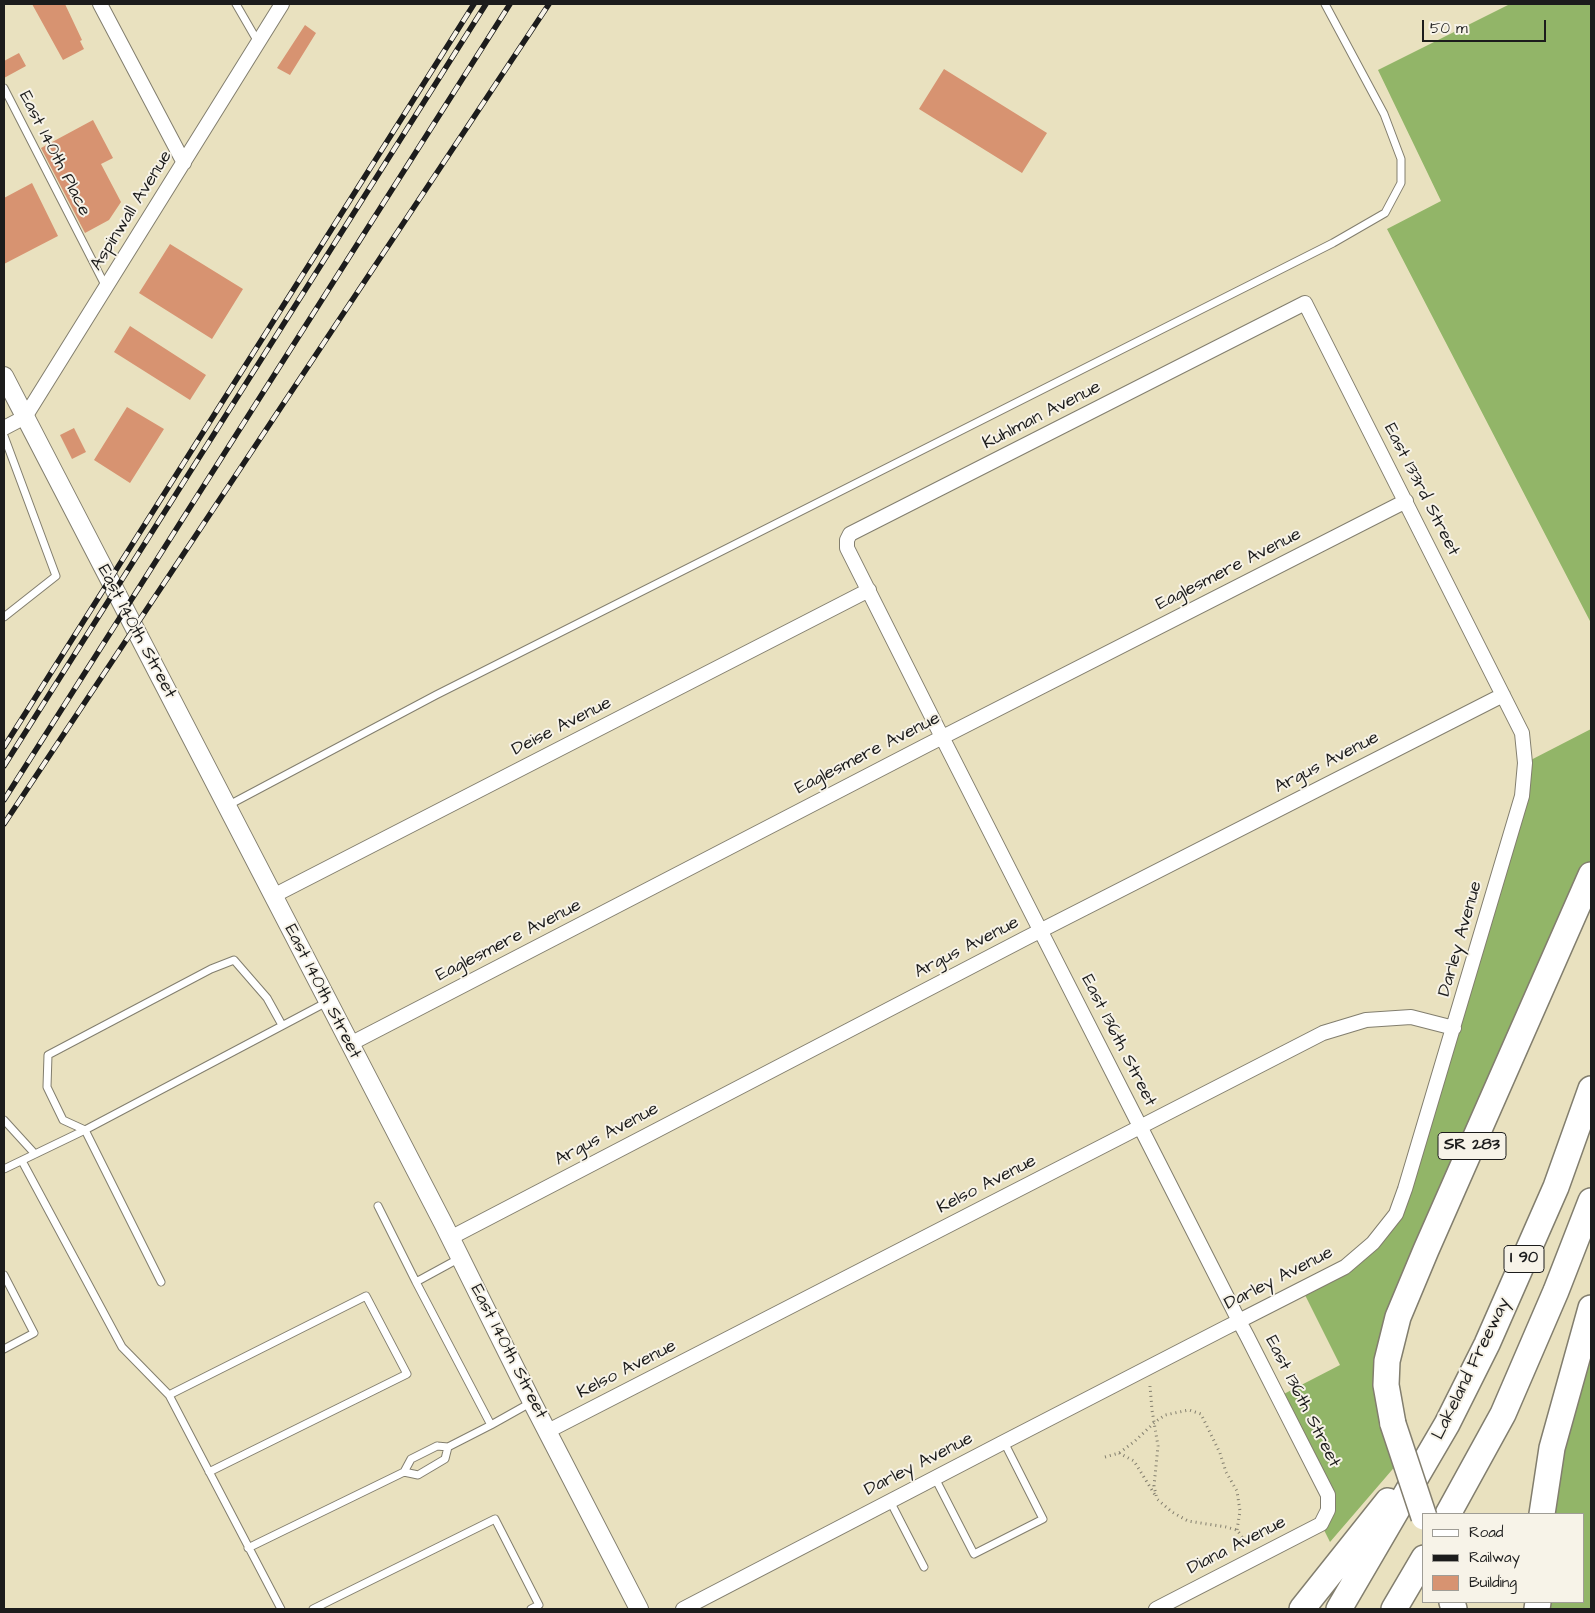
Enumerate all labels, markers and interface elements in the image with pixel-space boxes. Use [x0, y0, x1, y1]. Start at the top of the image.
scale bar [1425, 10, 1549, 42]
text: 50 m [1430, 18, 1468, 39]
street label: East 140th Place [13, 88, 95, 220]
street label: Aspinwall Avenue [86, 147, 178, 275]
street label: Kuhlman Avenue [979, 377, 1105, 455]
street label: East 133rd Street [1378, 420, 1464, 560]
street label: Eaglesmere Avenue [1153, 524, 1305, 616]
street label: East 140th Street [92, 562, 180, 702]
street label: Deise Avenue [509, 693, 615, 761]
street label: Eaglesmere Avenue [792, 708, 944, 800]
street label: Argus Avenue [1271, 727, 1383, 799]
street label: Darley Avenue [1434, 879, 1488, 999]
street label: Eaglesmere Avenue [433, 895, 585, 987]
street label: Argus Avenue [911, 912, 1023, 984]
street label: East 140th Street [279, 921, 365, 1063]
street label: East 136th Street [1075, 971, 1161, 1111]
street label: Argus Avenue [551, 1099, 663, 1171]
road number: SR 283 [1438, 1132, 1506, 1160]
street label: Kelso Avenue [934, 1151, 1040, 1219]
street label: Darley Avenue [1221, 1242, 1337, 1316]
road number: I 90 [1504, 1246, 1544, 1272]
street label: East 140th Street [465, 1281, 551, 1423]
street label: Lakeland Freeway [1428, 1294, 1516, 1444]
street label: East 136th Street [1259, 1332, 1345, 1472]
street label: Kelso Avenue [574, 1336, 680, 1404]
street label: Darley Avenue [861, 1428, 977, 1502]
street label: Diana Avenue [1184, 1512, 1290, 1580]
legend [1422, 1513, 1585, 1603]
text: Road [1469, 1522, 1503, 1543]
text: Railway [1469, 1547, 1520, 1568]
text: Building [1469, 1572, 1517, 1593]

